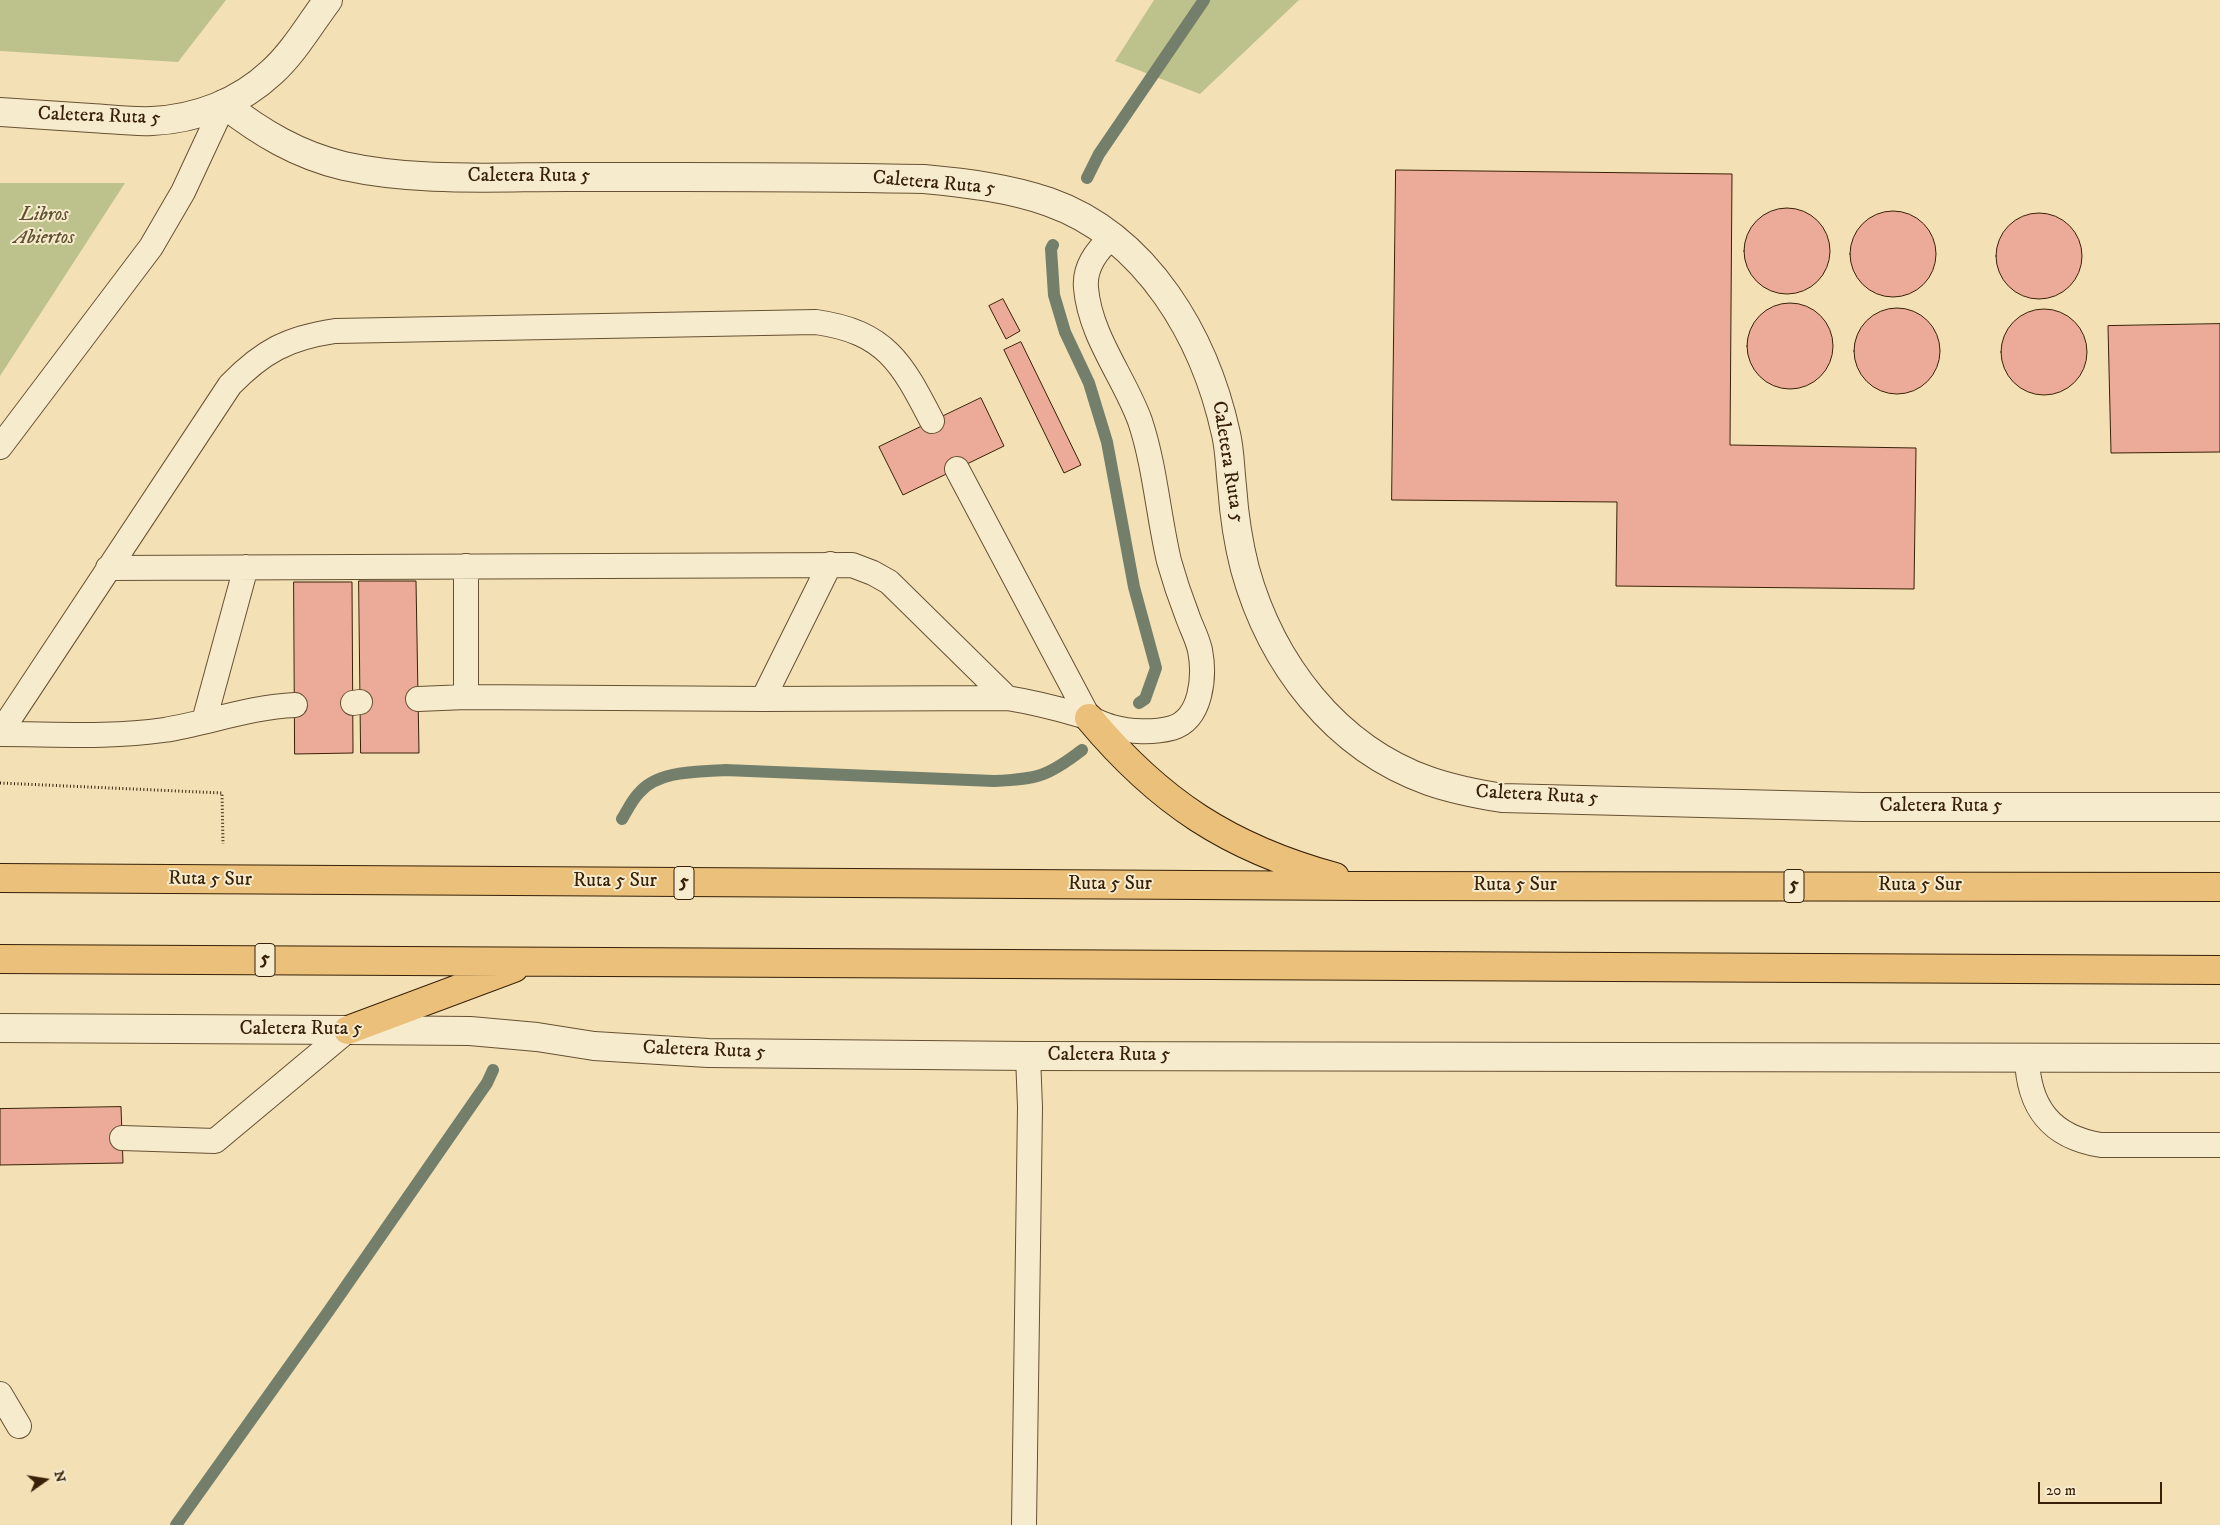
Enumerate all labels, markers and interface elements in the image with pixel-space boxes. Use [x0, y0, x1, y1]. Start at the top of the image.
street label: Caletera Ruta 5 [37, 103, 161, 131]
street label: Caletera Ruta 5 [467, 165, 591, 189]
street label: Caletera Ruta 5 [872, 167, 996, 201]
park label: Libros Abiertos [14, 204, 74, 251]
street label: Caletera Ruta 5 [1206, 399, 1248, 525]
street label: Caletera Ruta 5 [1475, 781, 1599, 811]
street label: Caletera Ruta 5 [1879, 795, 2003, 819]
road number: 5 [674, 866, 694, 900]
street label: Ruta 5 Sur [168, 867, 252, 893]
road number: 5 [1784, 869, 1804, 902]
street label: Ruta 5 Sur [573, 870, 657, 894]
street label: Ruta 5 Sur [1068, 873, 1152, 897]
street label: Ruta 5 Sur [1473, 874, 1557, 898]
street label: Ruta 5 Sur [1878, 874, 1962, 898]
road number: 5 [255, 944, 275, 976]
street label: Caletera Ruta 5 [239, 1018, 363, 1042]
street label: Caletera Ruta 5 [642, 1037, 766, 1065]
street label: Caletera Ruta 5 [1047, 1044, 1171, 1068]
north arrow [20, 1455, 70, 1505]
text: N [50, 1469, 70, 1484]
scale bar [2040, 1472, 2164, 1504]
text: 20 m [2046, 1481, 2076, 1500]

